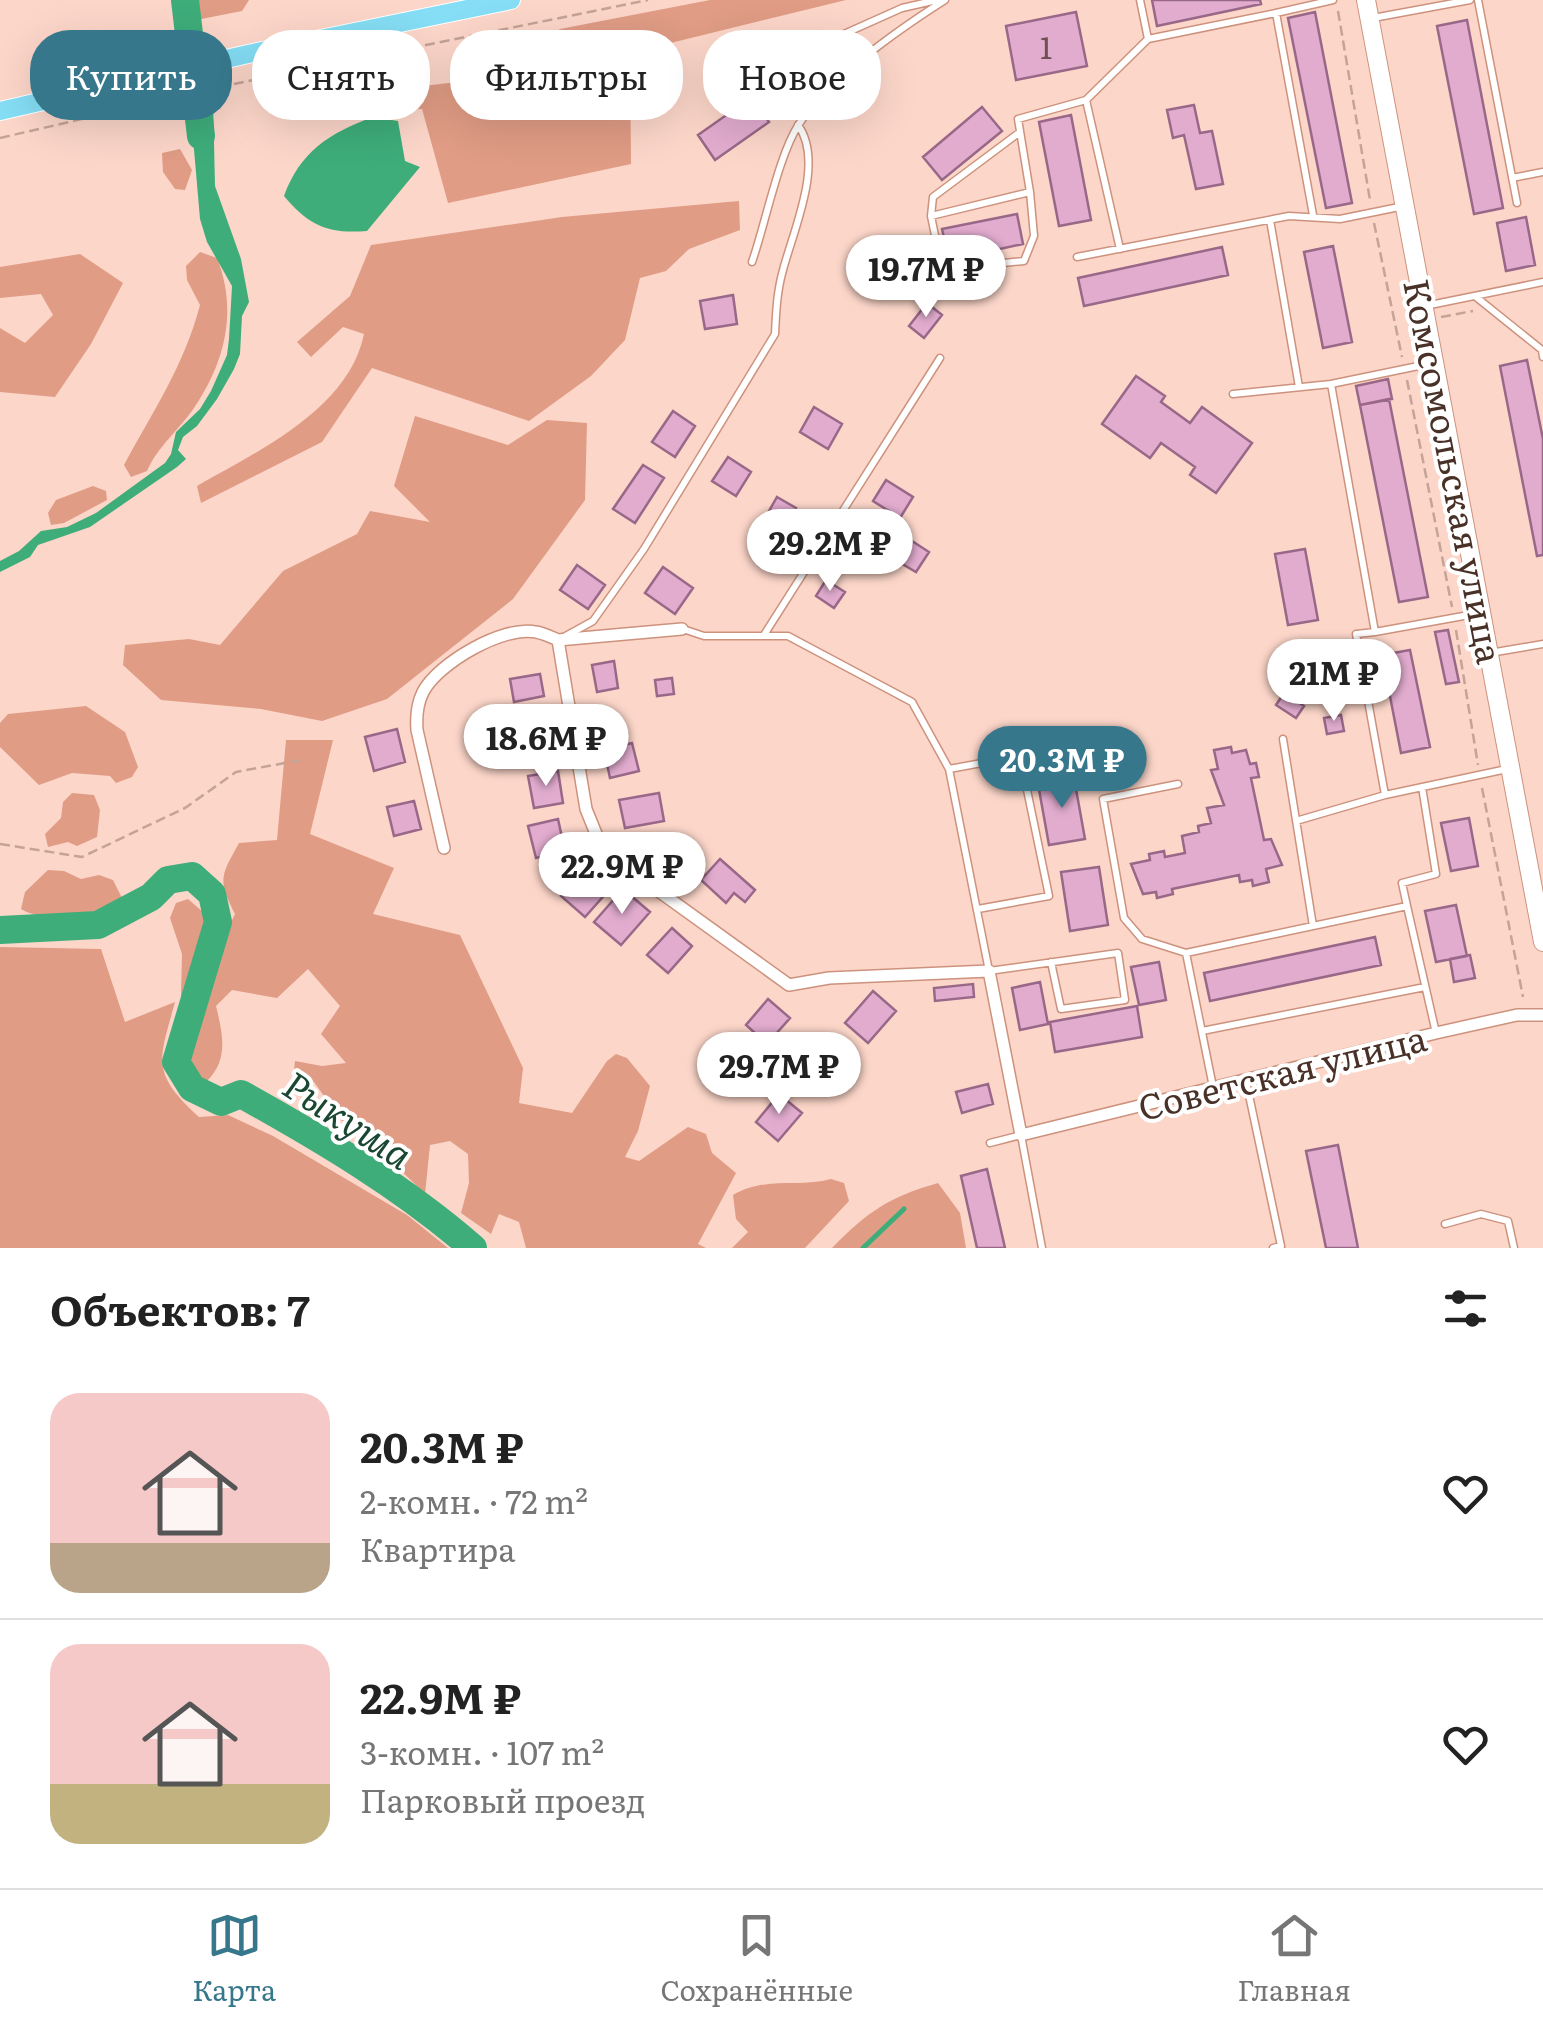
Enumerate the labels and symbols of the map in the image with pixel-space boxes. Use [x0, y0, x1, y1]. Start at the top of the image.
house number: 1 [1040, 24, 1052, 68]
pin: 19.7M ₽ [834, 235, 1018, 320]
street label: Комсомольская улица [1392, 274, 1518, 668]
pin: 29.2M ₽ [738, 509, 922, 594]
pin: 21M ₽ [1264, 639, 1404, 724]
pin: 18.6M ₽ [454, 704, 638, 789]
pin: 20.3M ₽ [970, 726, 1154, 811]
pin: 22.9M ₽ [530, 832, 714, 917]
street label: Советская улица [1132, 1010, 1432, 1132]
pin: 29.7M ₽ [687, 1032, 871, 1117]
water label: Рыкуша [273, 1055, 425, 1181]

